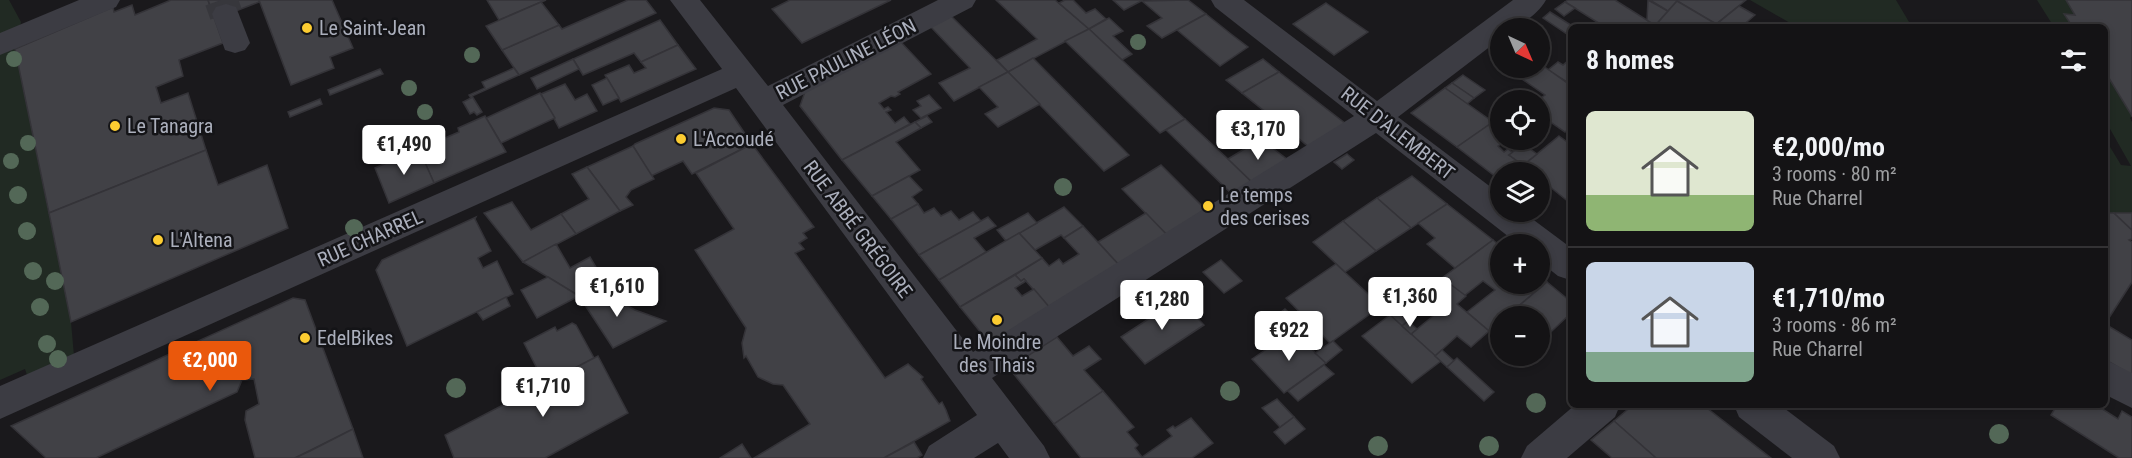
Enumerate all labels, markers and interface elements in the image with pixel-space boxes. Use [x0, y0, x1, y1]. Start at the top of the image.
street label: RUE PAULINE LÉON [772, 13, 920, 105]
place label: Le Saint-Jean [319, 16, 426, 40]
north arrow [1490, 18, 1550, 78]
map controls [1490, 18, 1550, 366]
marker: Le Saint-Jean [300, 21, 314, 35]
icon: filters [2057, 44, 2090, 77]
text: 8 homes [1586, 45, 1674, 75]
street label: RUE D'ALEMBERT [1337, 81, 1459, 185]
button: locate [1490, 90, 1550, 150]
pin: €3,170 [1209, 110, 1307, 161]
place label: Le Tanagra [127, 114, 213, 138]
text: €3,170 [1230, 117, 1286, 141]
marker: Le Tanagra [108, 119, 122, 133]
pin: €1,490 [355, 125, 453, 176]
place label: L'Accoudé [693, 127, 774, 151]
text: €1,490 [376, 132, 432, 156]
marker: L'Accoudé [674, 132, 688, 146]
text: €2,000/mo [1772, 132, 1885, 162]
icon: home [1634, 135, 1706, 207]
street label: RUE ABBÉ GRÉGOIRE [798, 155, 918, 303]
button: layers [1490, 162, 1550, 222]
text: 3 rooms · 80 m² [1772, 162, 1897, 186]
place label: Le temps des cerises [1220, 183, 1310, 230]
text: Rue Charrel [1772, 186, 1863, 210]
marker: Le temps des cerises [1201, 199, 1215, 213]
street label: RUE CHARREL [314, 204, 426, 272]
place label: L'Altena [170, 228, 233, 252]
marker: L'Altena [151, 233, 165, 247]
button: + [1490, 234, 1550, 294]
pin: €1,610 [568, 267, 666, 318]
text: €1,610 [589, 274, 645, 298]
pin: €1,360 [1361, 277, 1459, 328]
pin: €1,280 [1113, 280, 1211, 331]
text: €1,710/mo [1772, 283, 1885, 313]
text: €1,360 [1382, 284, 1438, 308]
icon: home [1634, 286, 1706, 358]
text: €1,280 [1134, 287, 1190, 311]
button: − [1490, 306, 1550, 366]
pin: €922 [1253, 311, 1325, 362]
marker: Le Moindre des Thaïs [990, 313, 1004, 327]
text: 3 rooms · 86 m² [1772, 313, 1897, 337]
text: €922 [1269, 318, 1309, 342]
place label: EdelBikes [317, 326, 393, 350]
place label: Le Moindre des Thaïs [953, 330, 1041, 377]
marker: EdelBikes [298, 331, 312, 345]
text: Rue Charrel [1772, 337, 1863, 361]
pin: €2,000 [161, 341, 259, 392]
text: €2,000 [182, 348, 238, 372]
pin: €1,710 [494, 367, 592, 418]
text: €1,710 [515, 374, 571, 398]

